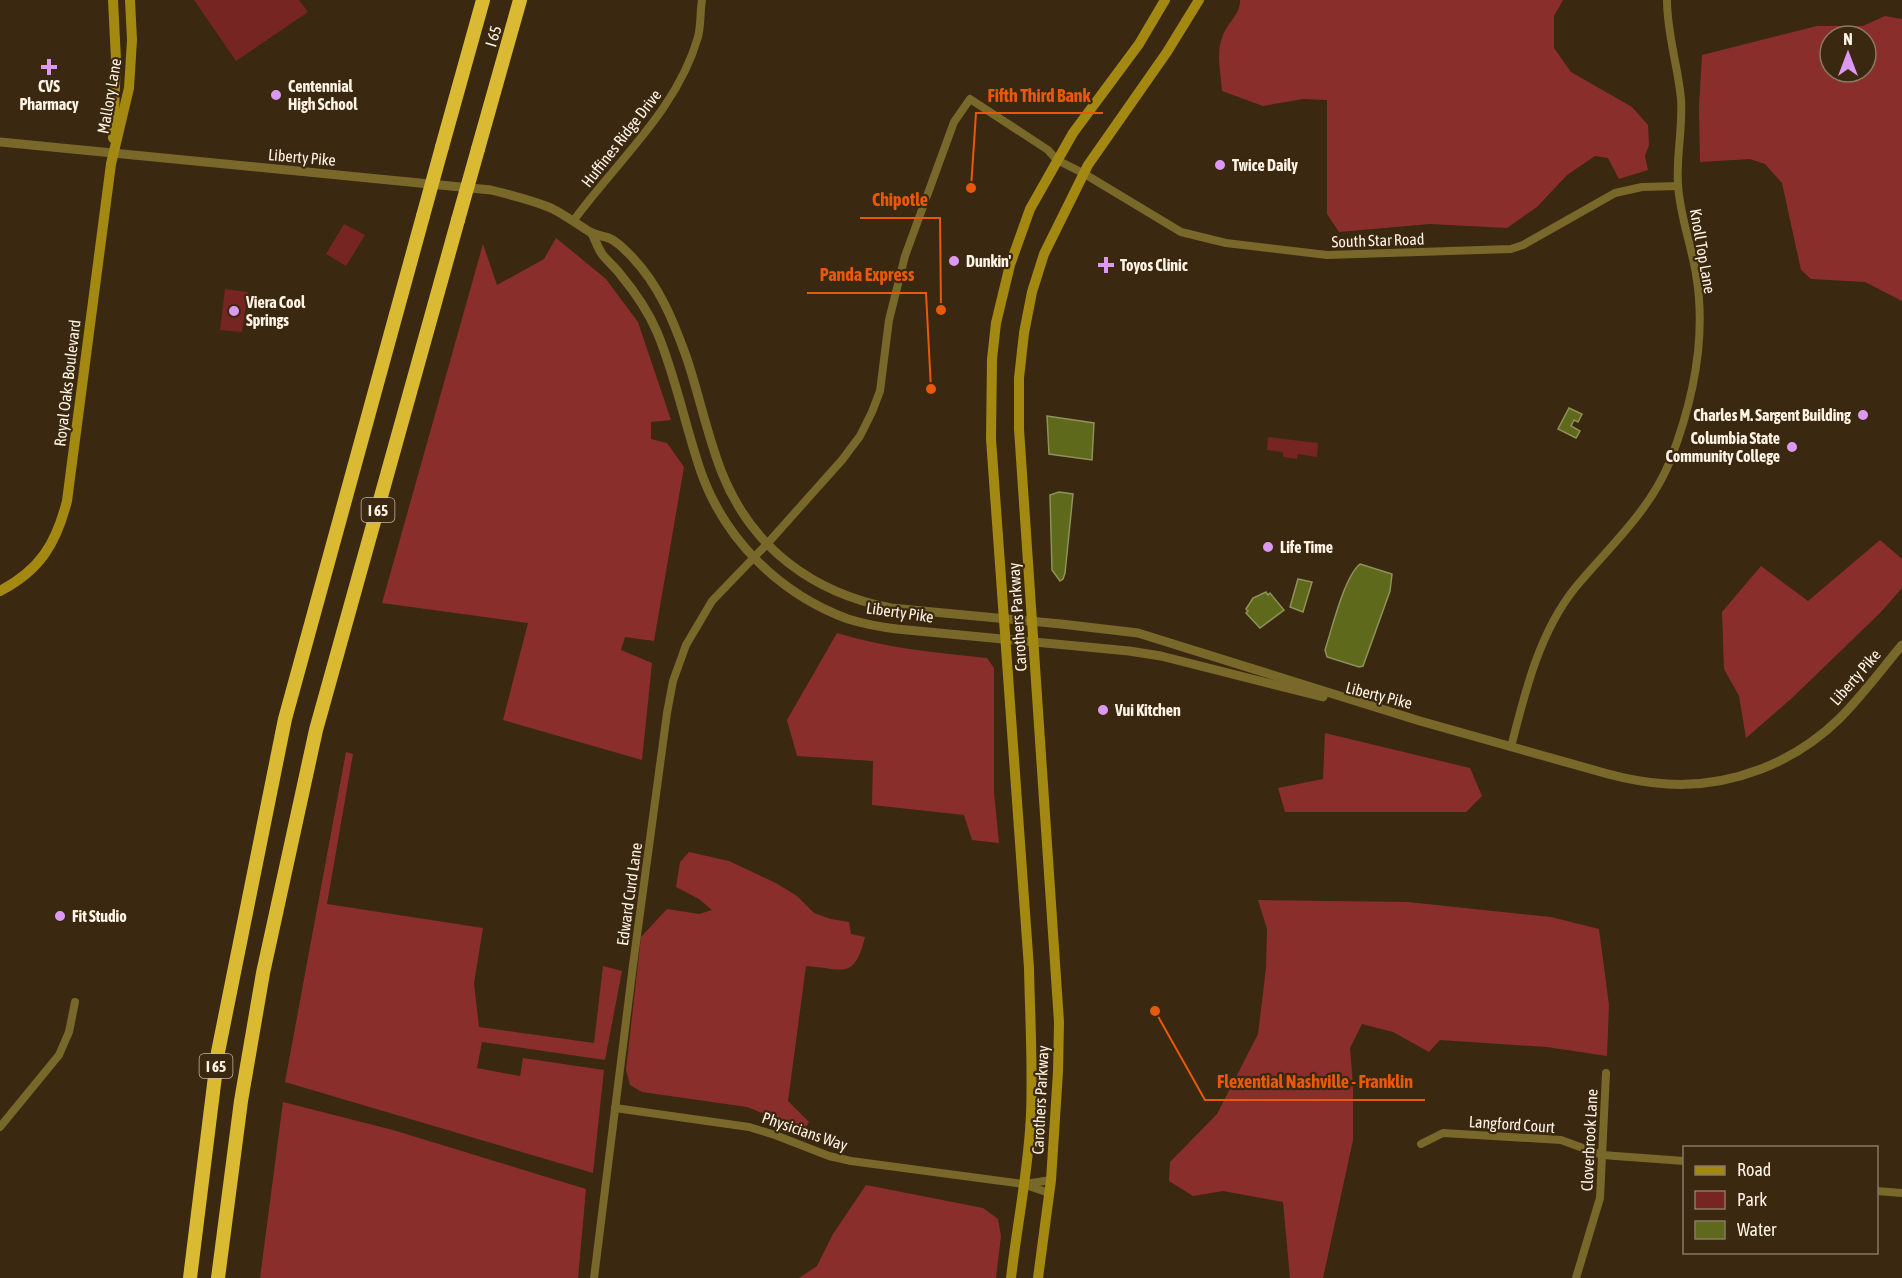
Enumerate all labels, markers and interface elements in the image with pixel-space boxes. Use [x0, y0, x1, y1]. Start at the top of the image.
street label: I 65 [481, 23, 505, 49]
north arrow [1818, 24, 1878, 84]
text: N [1843, 30, 1853, 48]
street label: Mallory Lane [94, 57, 125, 135]
marker: CVS Pharmacy [42, 60, 56, 74]
place label: CVS Pharmacy [19, 77, 79, 113]
place label: Centennial High School [288, 77, 358, 113]
callout: Fifth Third Bank [976, 77, 1103, 113]
text: Fifth Third Bank [987, 85, 1092, 106]
street label: Huffines Ridge Drive [577, 86, 665, 191]
marker: Centennial High School [269, 88, 283, 102]
street label: Liberty Pike [267, 145, 337, 170]
place label: Twice Daily [1232, 156, 1298, 174]
marker: Twice Daily [1213, 158, 1227, 172]
callout: Chipotle [860, 182, 940, 218]
text: Chipotle [872, 189, 928, 210]
street label: Knoll Top Lane [1686, 207, 1719, 295]
street label: South Star Road [1331, 229, 1425, 251]
place label: Dunkin' [966, 252, 1012, 270]
marker: Dunkin' [947, 254, 961, 268]
marker: Toyos Clinic [1097, 256, 1115, 274]
place label: Toyos Clinic [1120, 256, 1188, 274]
callout: Panda Express [807, 257, 926, 293]
text: Panda Express [820, 264, 915, 285]
place label: Viera Cool Springs [245, 293, 306, 329]
marker: Viera Cool Springs [227, 304, 241, 318]
street label: Royal Oaks Boulevard [50, 319, 85, 448]
place label: Charles M. Sargent Building [1693, 406, 1851, 424]
marker: Charles M. Sargent Building [1856, 408, 1870, 422]
place label: Columbia State Community College [1666, 429, 1780, 465]
marker: Columbia State Community College [1785, 440, 1799, 454]
road number: I 65 [362, 498, 394, 522]
place label: Life Time [1280, 538, 1333, 556]
marker: Life Time [1261, 540, 1275, 554]
street label: Carothers Parkway [1004, 561, 1031, 672]
street label: Liberty Pike [865, 598, 935, 627]
street label: Liberty Pike [1826, 645, 1885, 709]
street label: Liberty Pike [1344, 678, 1414, 713]
place label: Vui Kitchen [1114, 701, 1181, 719]
marker: Vui Kitchen [1096, 703, 1110, 717]
street label: Edward Curd Lane [613, 841, 645, 947]
place label: Fit Studio [72, 907, 127, 925]
marker: Fit Studio [53, 909, 67, 923]
street label: Carothers Parkway [1028, 1045, 1053, 1155]
road number: I 65 [200, 1054, 232, 1078]
callout: Flexential Nashville - Franklin [1205, 1064, 1425, 1100]
text: Flexential Nashville - Franklin [1217, 1071, 1413, 1092]
street label: Cloverbrook Lane [1577, 1088, 1601, 1192]
street label: Physicians Way [760, 1108, 851, 1155]
street label: Langford Court [1468, 1112, 1556, 1137]
legend [1683, 1146, 1878, 1254]
text: Road [1737, 1159, 1771, 1180]
text: Park [1737, 1189, 1767, 1210]
text: Water [1737, 1219, 1777, 1240]

